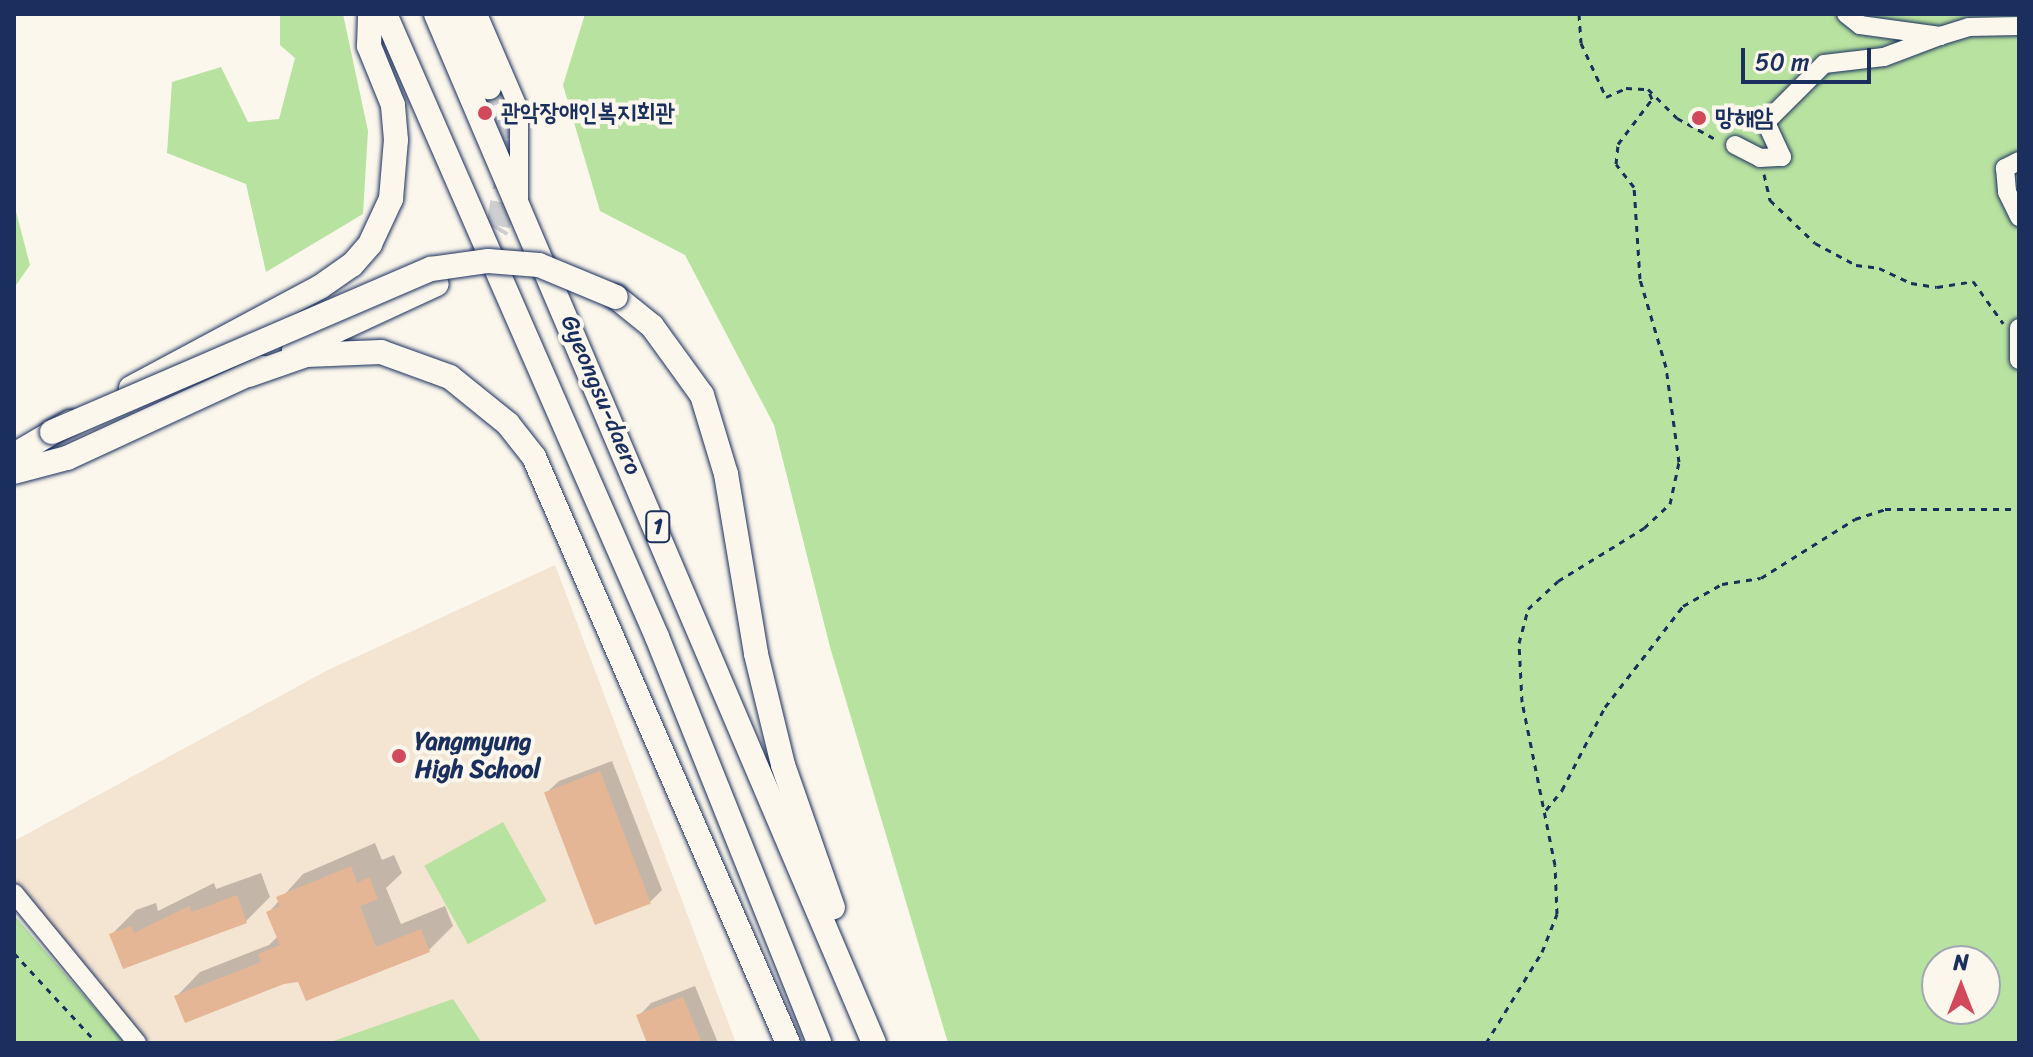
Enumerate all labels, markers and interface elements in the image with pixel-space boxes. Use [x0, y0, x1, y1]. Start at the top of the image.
scale bar [1745, 32, 1875, 82]
text: 50 m [1755, 41, 1810, 83]
place label: 관악장애인복지회관 [501, 99, 675, 127]
marker: 관악장애인복지회관 [476, 104, 494, 122]
place label: 망해암 [1715, 104, 1773, 132]
marker: 망해암 [1690, 109, 1708, 127]
street label: Gyeongsu-daero [554, 311, 648, 479]
road number: 1 [644, 509, 672, 545]
place label: Yangmyung High School [415, 728, 540, 784]
marker: Yangmyung High School [390, 747, 408, 765]
text: N [1953, 943, 1969, 982]
north arrow [1921, 945, 2001, 1025]

